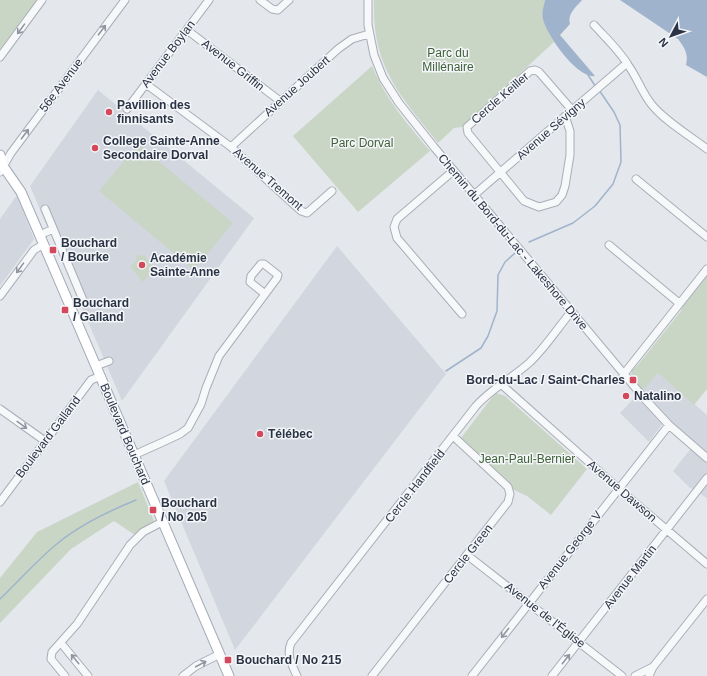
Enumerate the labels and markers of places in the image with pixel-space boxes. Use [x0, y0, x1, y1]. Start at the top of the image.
place label: Pavillion des finnisants [117, 98, 191, 126]
marker: Pavillion des finnisants [104, 107, 114, 117]
place label: College Sainte-Anne Secondaire Dorval [103, 134, 220, 162]
marker: College Sainte-Anne Secondaire Dorval [90, 143, 100, 153]
place label: Bouchard / Bourke [61, 236, 117, 264]
marker: Bouchard / Bourke [48, 245, 58, 255]
place label: Académie Sainte-Anne [150, 251, 220, 279]
marker: Académie Sainte-Anne [137, 260, 147, 270]
place label: Bouchard / Galland [73, 296, 129, 324]
marker: Bouchard / Galland [60, 305, 70, 315]
place label: Bord-du-Lac / Saint-Charles [466, 373, 625, 387]
marker: Bord-du-Lac / Saint-Charles [628, 375, 638, 385]
place label: Natalino [634, 389, 681, 403]
marker: Natalino [621, 391, 631, 401]
place label: Télébec [268, 427, 313, 441]
marker: Télébec [255, 429, 265, 439]
place label: Bouchard / No 205 [161, 496, 217, 524]
marker: Bouchard / No 205 [148, 505, 158, 515]
place label: Bouchard / No 215 [236, 653, 342, 667]
marker: Bouchard / No 215 [223, 655, 233, 665]

